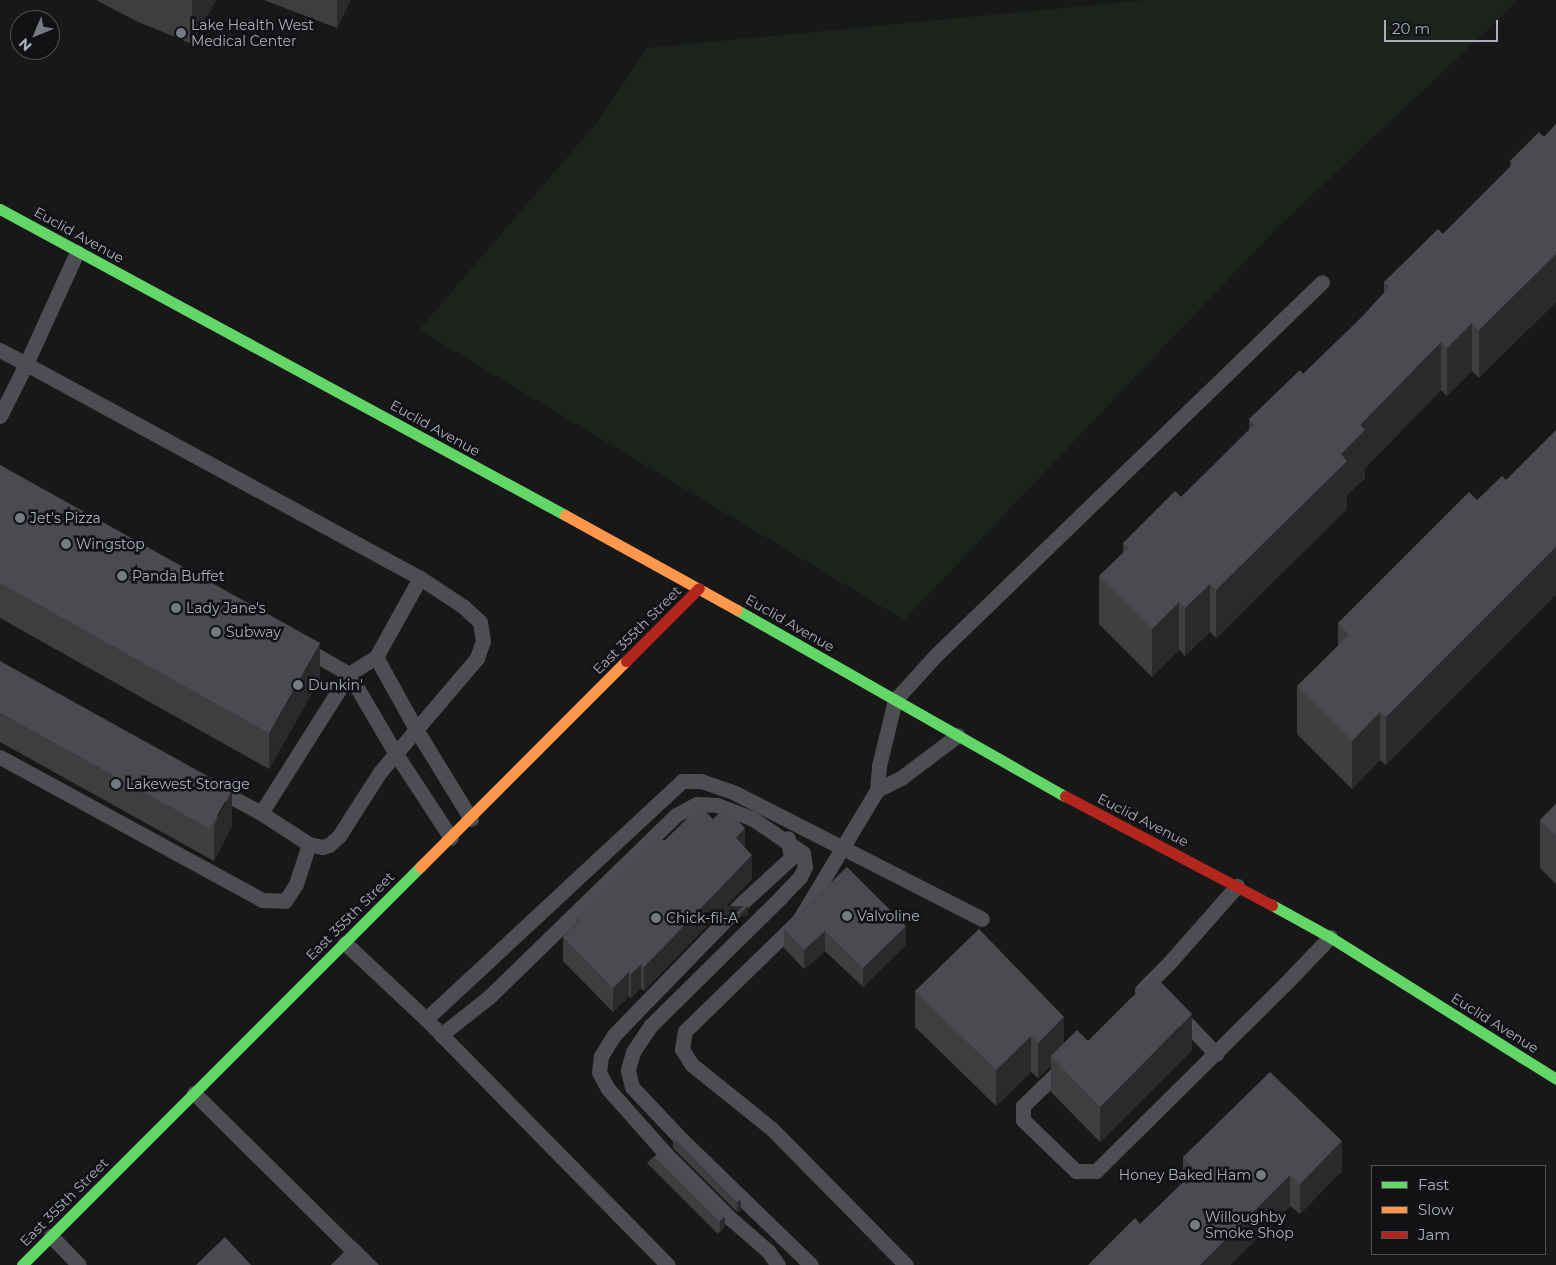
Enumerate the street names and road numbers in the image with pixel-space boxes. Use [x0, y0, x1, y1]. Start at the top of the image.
street label: Euclid Avenue [31, 203, 127, 267]
street label: Euclid Avenue [387, 396, 483, 460]
street label: East 355th Street [589, 582, 685, 678]
street label: Euclid Avenue [743, 591, 837, 655]
street label: Euclid Avenue [1095, 790, 1191, 850]
street label: East 355th Street [302, 868, 398, 964]
street label: Euclid Avenue [1448, 989, 1542, 1057]
street label: East 355th Street [16, 1154, 112, 1250]

